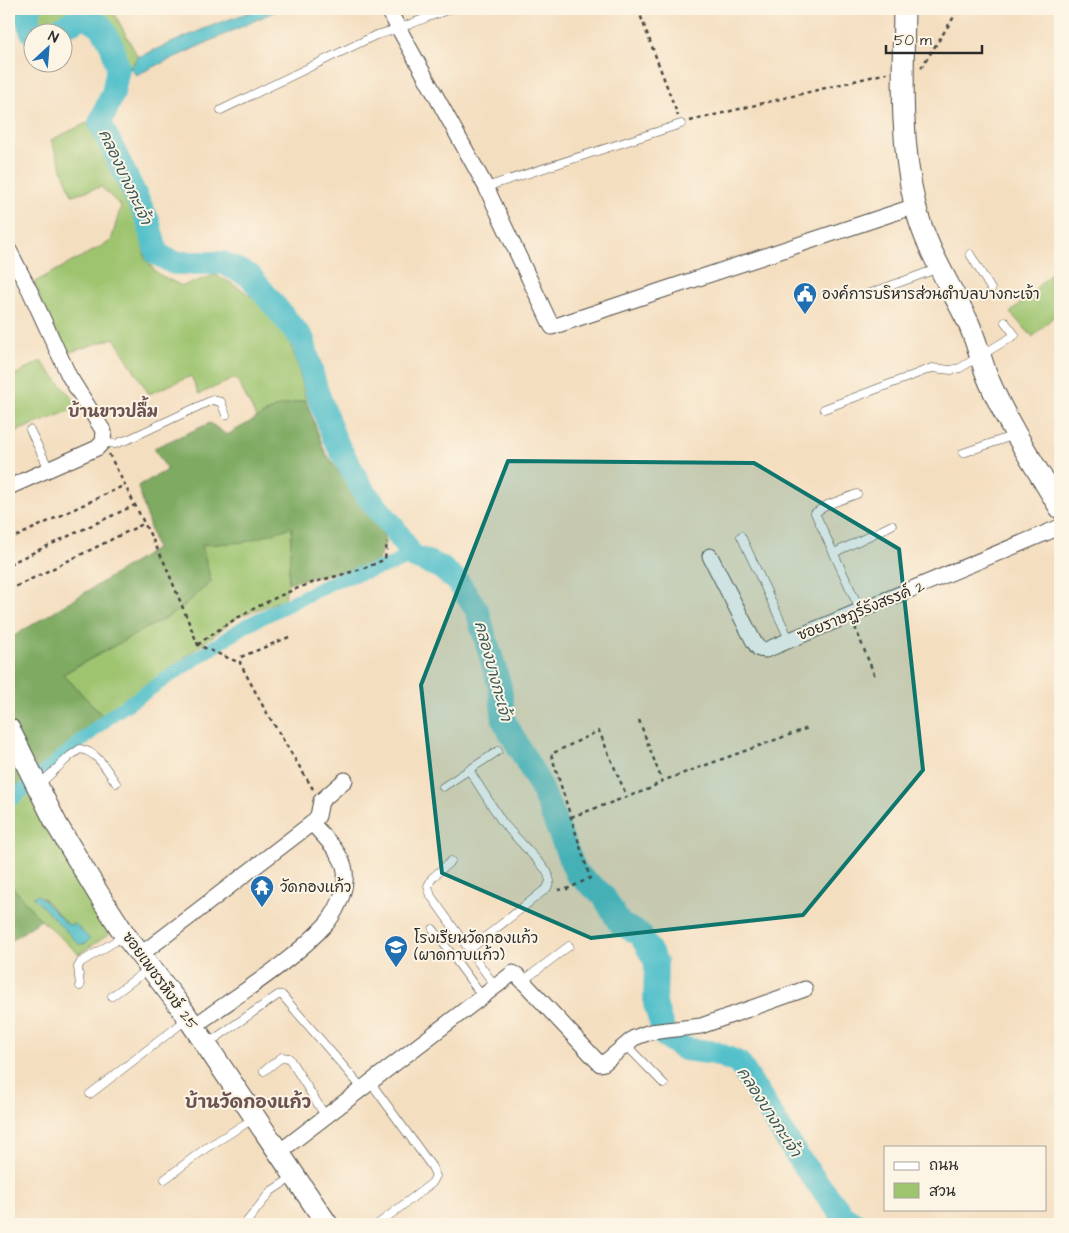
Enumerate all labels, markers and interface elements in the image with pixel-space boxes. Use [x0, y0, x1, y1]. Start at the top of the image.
north arrow [22, 22, 72, 72]
scale bar [886, 22, 983, 54]
text: N [45, 26, 62, 48]
text: 50 m [894, 30, 932, 51]
water label: คลองบางกะเจ้า [93, 126, 157, 229]
public building icon: องค์การบริหารส่วนตำบลบางกะเจ้า [792, 281, 818, 315]
place label: องค์การบริหารส่วนตำบลบางกะเจ้า [822, 284, 1040, 305]
district label: บ้านขาวปลื้ม [68, 395, 158, 423]
street label: ซอยราษฎร์รังสรรค์ 2 [794, 576, 928, 646]
water label: คลองบางกะเจ้า [469, 618, 517, 724]
temple icon: วัดกองแก้ว [249, 874, 275, 908]
place label: วัดกองแก้ว [280, 877, 351, 898]
street label: ซอยเพชรหึงษ์ 25 [117, 928, 203, 1035]
place label: โรงเรียนวัดกองแก้ว (ผาดกาบแก้ว) [414, 928, 538, 966]
school or university icon: โรงเรียนวัดกองแก้ว (ผาดกาบแก้ว) [383, 934, 409, 968]
water label: คลองบางกะเจ้า [732, 1063, 807, 1162]
district label: บ้านวัดกองแก้ว [185, 1090, 311, 1115]
legend [884, 1146, 1046, 1210]
text: ถนน [929, 1155, 958, 1176]
text: สวน [929, 1181, 956, 1202]

